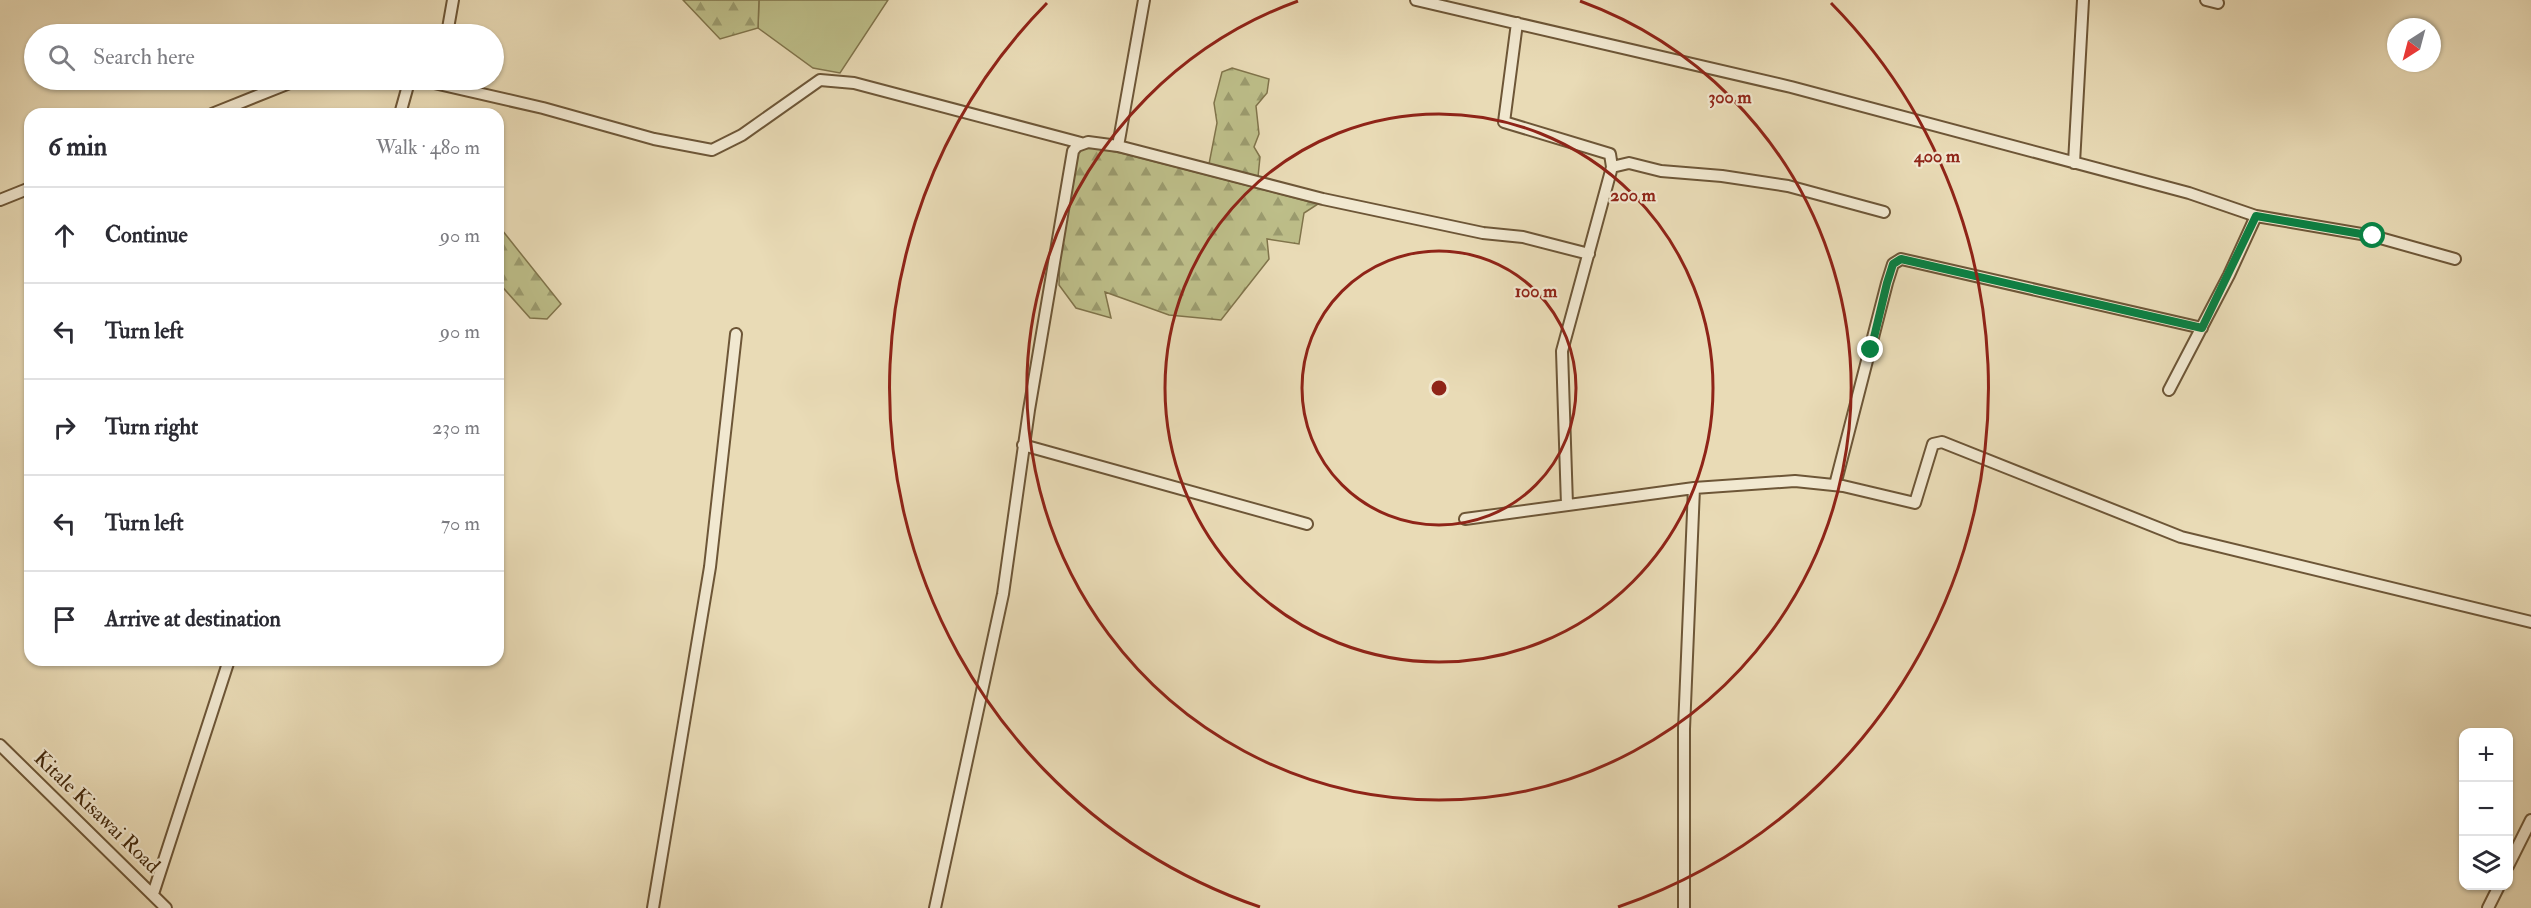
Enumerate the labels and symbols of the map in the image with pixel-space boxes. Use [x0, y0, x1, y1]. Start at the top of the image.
north arrow [2387, 18, 2441, 72]
text: 300 m [1708, 86, 1753, 109]
text: 400 m [1913, 145, 1961, 168]
text: 200 m [1610, 184, 1657, 207]
route start [2359, 222, 2385, 248]
text: 100 m [1515, 280, 1558, 303]
route end [1857, 336, 1883, 362]
centre of rings [1429, 378, 1449, 398]
street label: Kitale Kisawai Road [28, 745, 166, 880]

